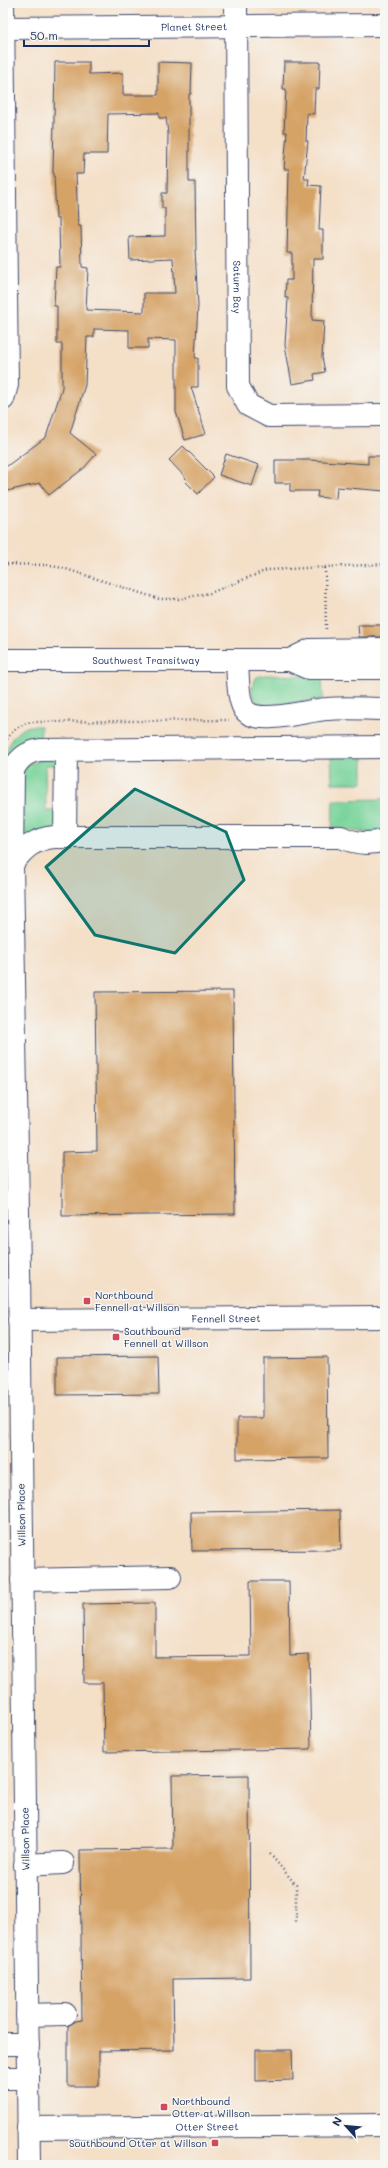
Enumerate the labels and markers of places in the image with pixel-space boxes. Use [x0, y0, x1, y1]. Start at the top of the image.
place label: Northbound Fennell at Willson [95, 1288, 179, 1314]
marker: Northbound Fennell at Willson [82, 1296, 92, 1306]
place label: Southbound Fennell at Willson [124, 1324, 208, 1350]
marker: Southbound Fennell at Willson [111, 1332, 121, 1342]
place label: Northbound Otter at Willson [172, 2094, 250, 2120]
marker: Northbound Otter at Willson [159, 2102, 169, 2112]
place label: Southbound Otter at Willson [69, 2136, 207, 2150]
marker: Southbound Otter at Willson [210, 2138, 220, 2148]

